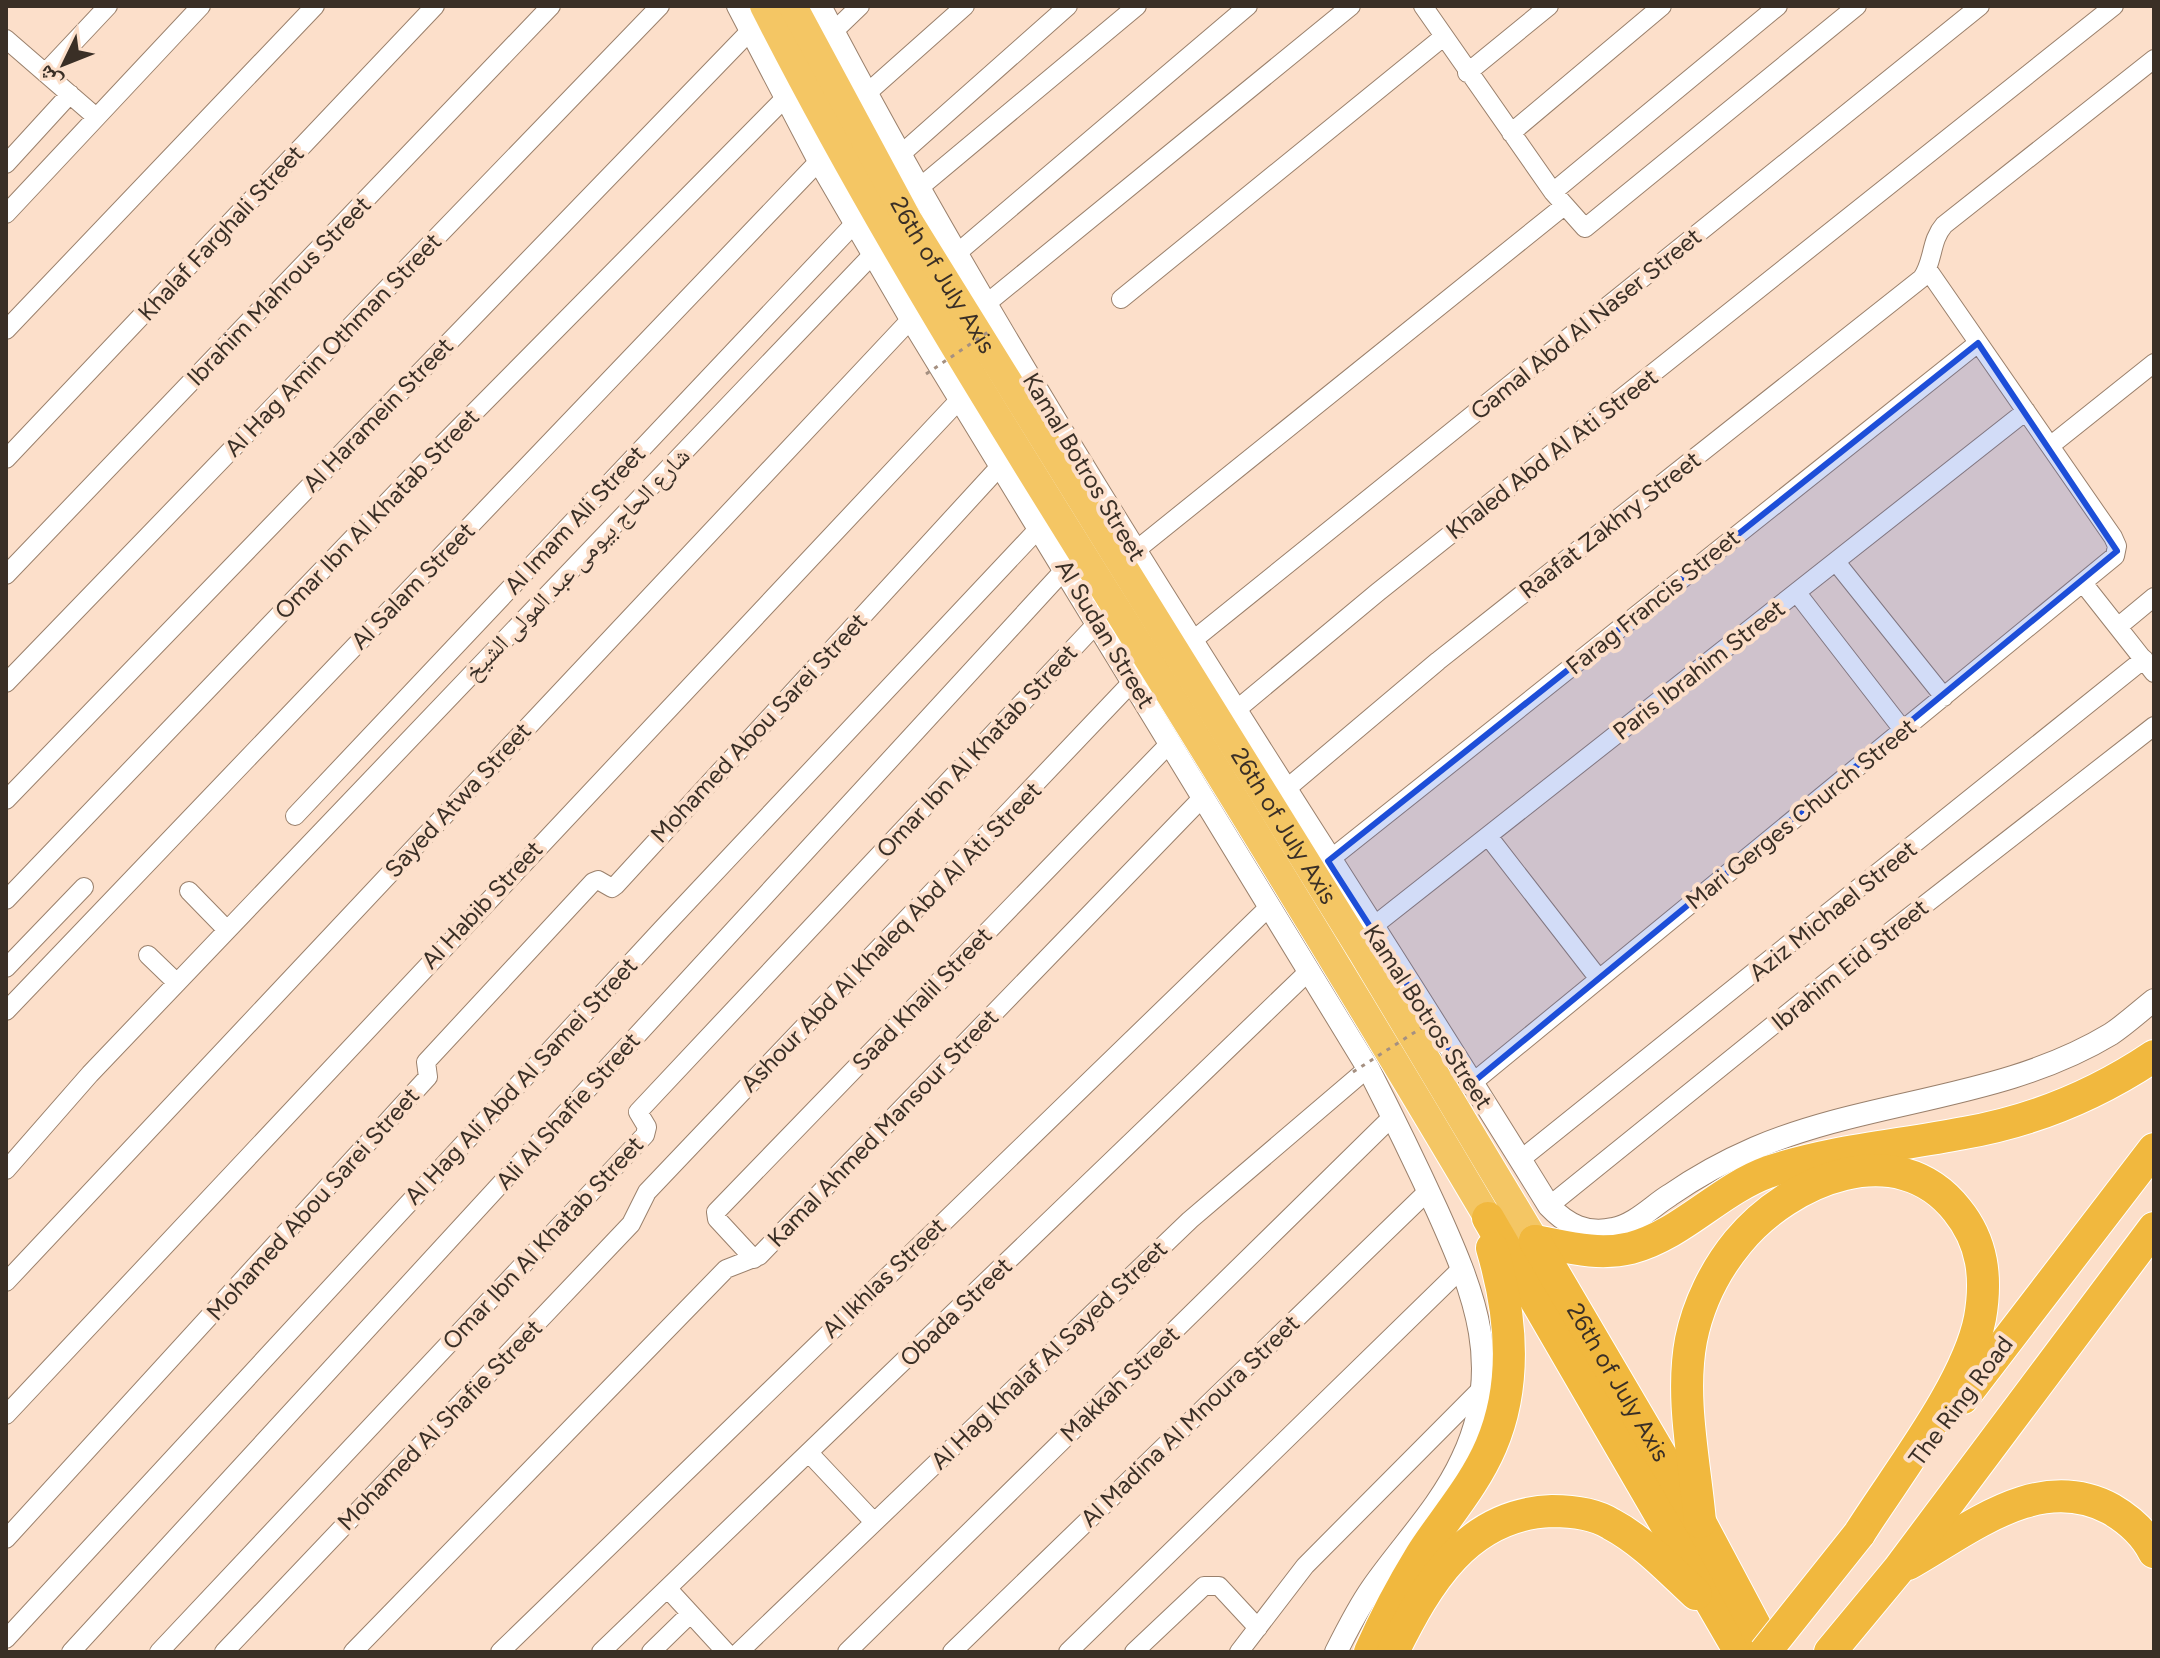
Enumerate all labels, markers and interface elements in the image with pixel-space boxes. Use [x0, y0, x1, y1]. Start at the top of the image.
north arrow [24, 24, 104, 104]
text: ش [32, 60, 68, 95]
street label: Khalaf Farghali Street [132, 139, 310, 326]
street label: Ibrahim Mahrous Street [181, 190, 377, 391]
street label: 26th of July Axis [884, 192, 1002, 358]
street label: Gamal Abd Al Naser Street [1464, 222, 1707, 426]
street label: Al Hag Amin Othman Street [218, 227, 447, 462]
street label: Al Haramein Street [296, 331, 459, 498]
street label: Khaled Abd Al Ati Street [1440, 362, 1663, 545]
street label: Kamal Botros Street [1017, 367, 1152, 566]
street label: Omar Ibn Al Khatab Street [268, 402, 485, 625]
street label: Al Imam Ali Street [498, 439, 651, 600]
street label: شارع الحاج بيومى عبد المولى الشيخ [458, 441, 696, 687]
street label: Raafat Zakhry Street [1513, 445, 1706, 604]
street label: Al Salam Street [345, 516, 481, 655]
street label: Farag Francis Street [1560, 523, 1745, 681]
street label: Al Sudan Street [1050, 554, 1161, 713]
street label: Paris Ibrahim Street [1607, 593, 1790, 746]
street label: Mohamed Abou Sarei Street [644, 607, 873, 849]
street label: Omar Ibn Al Khatab Street [870, 638, 1083, 863]
street label: Mari Gerges Church Street [1680, 712, 1922, 915]
street label: Sayed Atwa Street [378, 716, 537, 883]
street label: 26th of July Axis [1225, 742, 1344, 909]
street label: Ashour Abd Al Khaleq Abd Al Ati Street [734, 775, 1047, 1098]
street label: Aziz Michael Street [1743, 834, 1922, 987]
street label: Al Habib Street [415, 835, 548, 975]
street label: Ibrahim Eid Street [1765, 893, 1934, 1037]
street label: Kamal Botros Street [1358, 919, 1499, 1115]
street label: Saad Khalil Street [846, 921, 998, 1077]
street label: Al Hag Ali Abd Al Samei Street [398, 951, 643, 1210]
street label: Kamal Ahmed Mansour Street [761, 1003, 1004, 1253]
street label: Ali Al Shafie Street [489, 1026, 646, 1195]
street label: Mohamed Abou Sarei Street [200, 1081, 425, 1326]
street label: Omar Ibn Al Khatab Street [436, 1130, 649, 1355]
street label: Al Ikhlas Street [816, 1211, 952, 1344]
street label: Al Hag Khalaf Al Sayed Street [924, 1234, 1173, 1475]
street label: Obada Street [894, 1251, 1018, 1372]
street label: 26th of July Axis [1561, 1298, 1676, 1466]
street label: Al Madina Al Mnoura Street [1074, 1308, 1305, 1533]
street label: Mohamed Al Shafie Street [331, 1313, 548, 1536]
street label: Makkah Street [1054, 1320, 1185, 1448]
street label: The Ring Road [1902, 1330, 2019, 1471]

